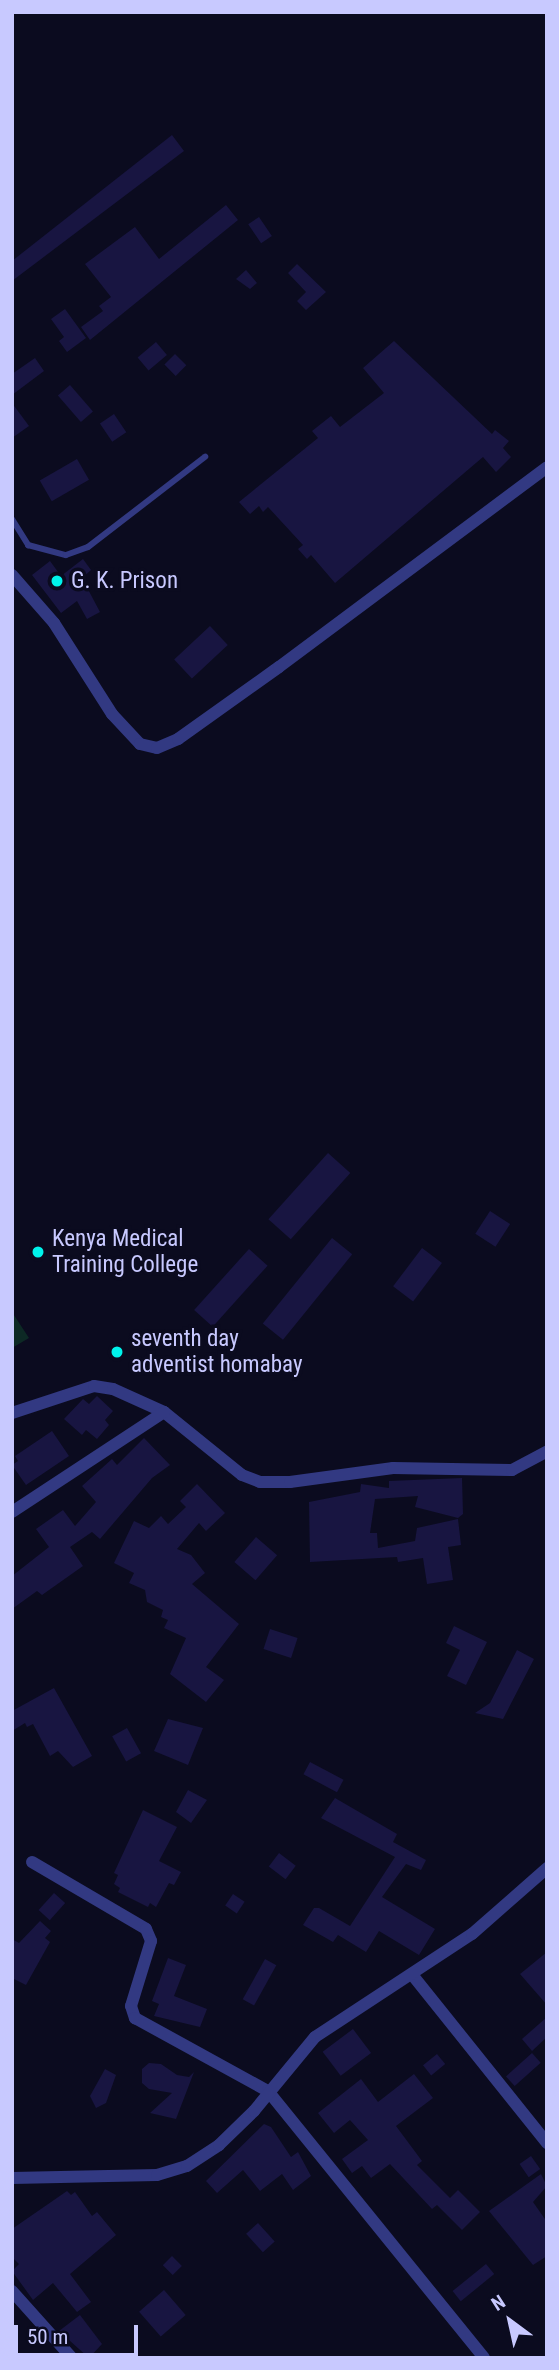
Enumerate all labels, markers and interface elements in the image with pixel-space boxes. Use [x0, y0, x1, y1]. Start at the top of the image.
place label: G. K. Prison [71, 567, 178, 595]
marker: G. K. Prison [49, 573, 65, 589]
place label: Kenya Medical Training College [52, 1225, 198, 1279]
marker: Kenya Medical Training College [30, 1244, 46, 1260]
place label: seventh day adventist homabay [131, 1325, 302, 1379]
marker: seventh day adventist homabay [109, 1344, 125, 1360]
north arrow [475, 2286, 545, 2356]
text: N [487, 2290, 509, 2316]
scale bar [18, 2310, 142, 2354]
text: 50 m [27, 2325, 68, 2349]

